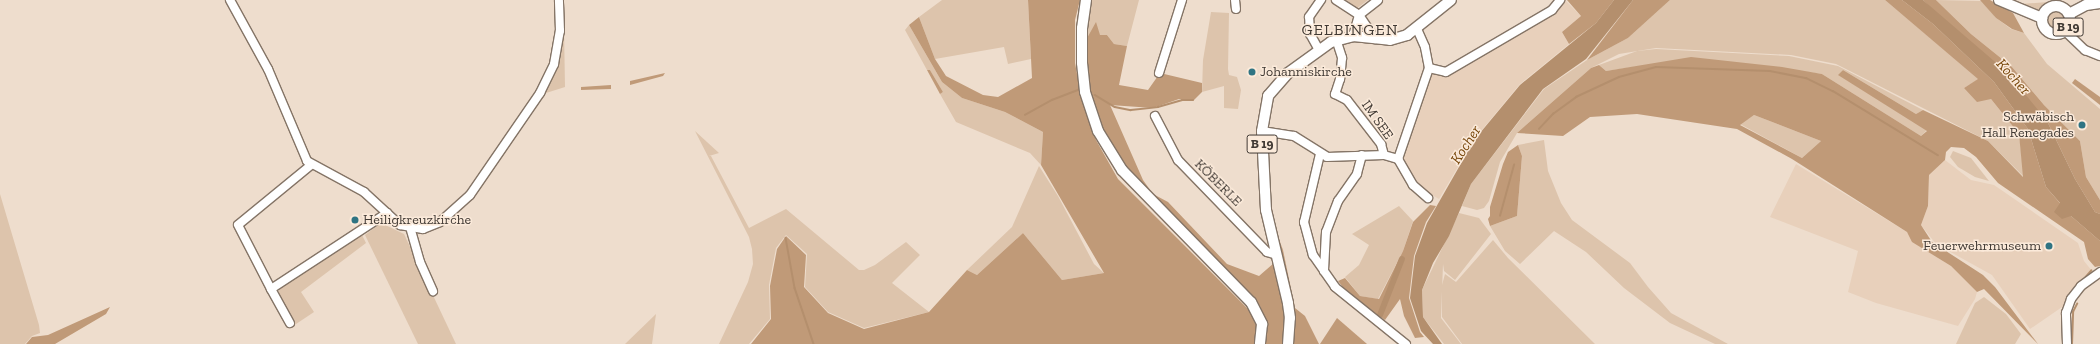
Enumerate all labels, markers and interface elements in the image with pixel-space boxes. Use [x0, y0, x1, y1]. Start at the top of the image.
road number: B 19 [2052, 16, 2084, 38]
district label: GELBINGEN [1302, 20, 1398, 40]
water label: Kocher [1992, 55, 2034, 99]
place label: Johanniskirche [1260, 64, 1352, 80]
marker: Johanniskirche [1247, 67, 1257, 77]
street label: IM SEE [1358, 97, 1396, 143]
place label: Schwäbisch Hall Renegades [1982, 109, 2074, 142]
marker: Schwäbisch Hall Renegades [2077, 120, 2087, 130]
water label: Kocher [1447, 122, 1485, 168]
road number: B 19 [1246, 133, 1278, 155]
street label: KÖBERLE [1191, 156, 1245, 210]
place label: Heiligkreuzkirche [363, 212, 471, 228]
marker: Heiligkreuzkirche [350, 215, 360, 225]
place label: Feuerwehrmuseum [1923, 238, 2041, 254]
marker: Feuerwehrmuseum [2044, 241, 2054, 251]

